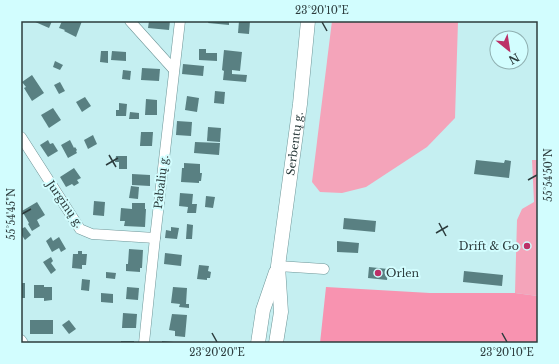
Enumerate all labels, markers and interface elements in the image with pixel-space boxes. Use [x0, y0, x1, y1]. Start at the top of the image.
text: 23°20'10"E [295, 4, 349, 17]
north arrow [489, 30, 529, 70]
text: N [505, 50, 522, 68]
street label: Serbentų g. [283, 111, 306, 176]
text: 55°54'50"N [542, 148, 555, 202]
street label: Pabalių g. [151, 154, 171, 210]
street label: Jurginų g. [42, 176, 86, 230]
text: 55°54'45"N [5, 188, 18, 240]
place label: Drift & Go [459, 239, 519, 253]
marker: Drift & Go [522, 241, 532, 251]
place label: Orlen [386, 266, 420, 280]
marker: Orlen [373, 268, 383, 278]
text: 23°20'20"E [189, 346, 245, 359]
text: 23°20'10"E [480, 346, 534, 359]

